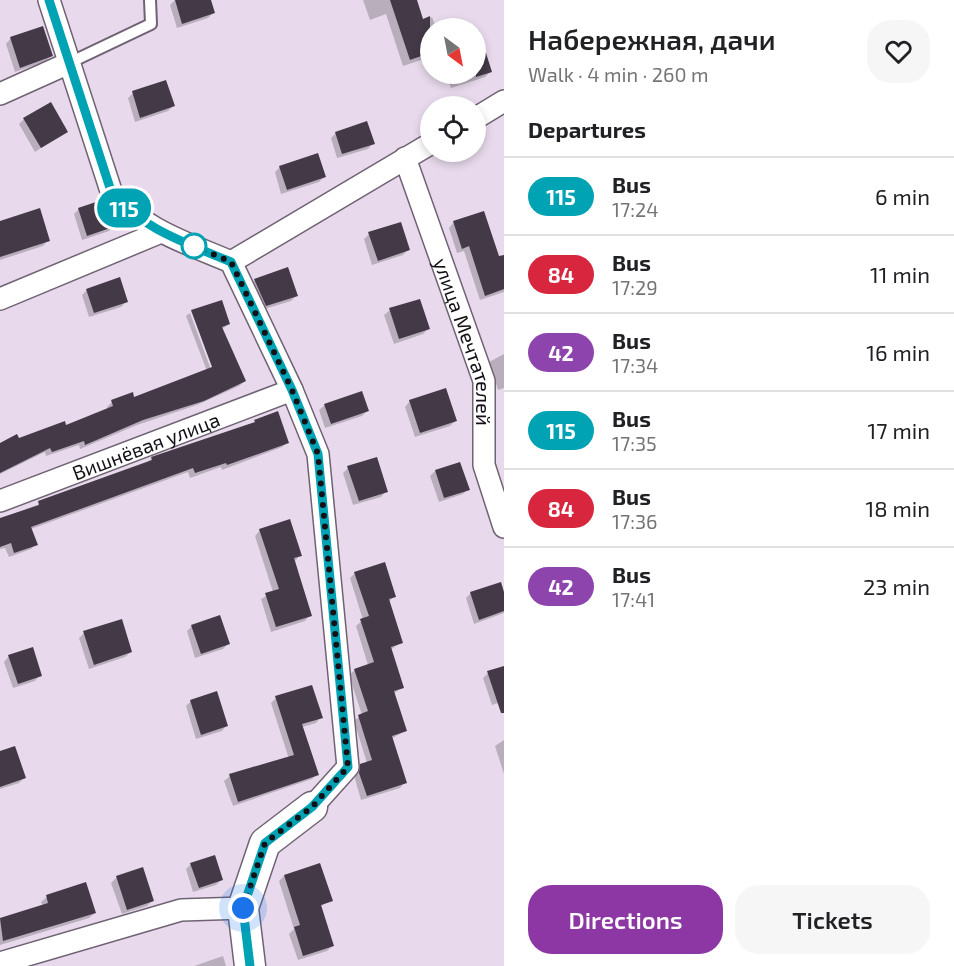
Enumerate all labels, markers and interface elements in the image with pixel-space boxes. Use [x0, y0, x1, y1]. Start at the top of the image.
north arrow [420, 18, 486, 84]
map controls [420, 18, 486, 162]
button: heart [867, 20, 930, 83]
text: Набережная, дачи [528, 22, 776, 56]
text: Walk · 4 min · 260 m [528, 62, 708, 86]
button: locate [420, 96, 486, 162]
text: Departures [528, 116, 646, 142]
text: Bus [612, 171, 651, 197]
text: 6 min [875, 183, 930, 209]
text: 115 [546, 184, 576, 209]
line badge: 115 [90, 188, 158, 228]
text: 115 [109, 196, 139, 221]
text: 17:24 [612, 197, 658, 221]
unlabelled marker [181, 233, 207, 259]
text: Bus [612, 249, 651, 275]
street label: улица Мечтателей [428, 255, 496, 426]
text: 11 min [870, 261, 930, 287]
text: 84 [548, 262, 574, 287]
text: 17:29 [612, 275, 658, 299]
text: Bus [612, 327, 651, 353]
text: 16 min [866, 339, 930, 365]
text: 42 [548, 340, 574, 365]
text: 17:34 [612, 353, 658, 377]
text: Bus [612, 405, 651, 431]
street label: Вишнёвая улица [69, 407, 223, 485]
text: 17 min [868, 417, 930, 443]
text: 115 [546, 418, 576, 443]
text: 17:35 [612, 431, 657, 455]
text: Bus [612, 483, 651, 509]
text: 18 min [865, 495, 930, 521]
text: 84 [548, 496, 574, 521]
text: 17:36 [612, 509, 657, 533]
text: Bus [612, 561, 651, 587]
text: 23 min [863, 573, 930, 599]
text: 42 [548, 574, 574, 599]
text: 17:41 [612, 587, 655, 611]
button: Directions [528, 885, 723, 954]
button: Tickets [735, 885, 930, 954]
your location [228, 893, 258, 923]

